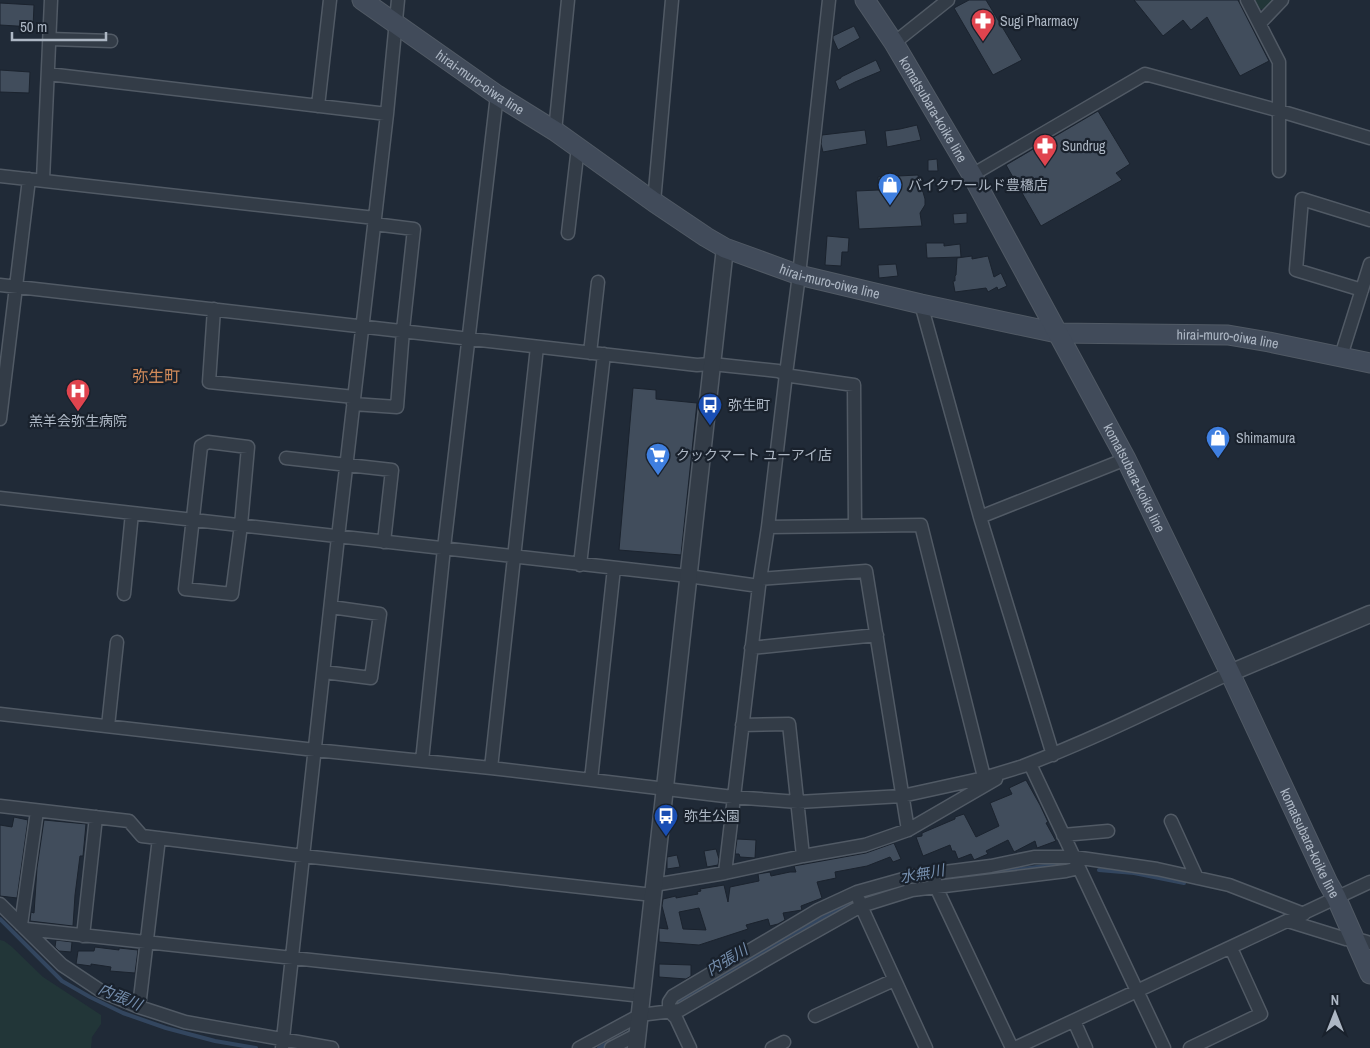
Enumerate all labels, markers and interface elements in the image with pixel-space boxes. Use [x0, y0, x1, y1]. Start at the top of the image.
pharmacy icon: Sugi Pharmacy [970, 8, 996, 42]
scale bar [12, 10, 106, 42]
place label: Sugi Pharmacy [1000, 12, 1079, 30]
text: 50 m [20, 16, 47, 37]
street label: hirai-muro-oiwa line [433, 46, 528, 119]
street label: komatsubara-koike line [895, 53, 971, 165]
pharmacy icon: Sundrug [1032, 133, 1058, 167]
place label: Sundrug [1062, 137, 1106, 155]
shop icon: バイクワールド豊橋店 [877, 172, 903, 206]
place label: バイクワールド豊橋店 [908, 176, 1048, 194]
street label: hirai-muro-oiwa line [777, 260, 882, 303]
street label: hirai-muro-oiwa line [1176, 325, 1280, 353]
district label: 弥生町 [132, 365, 180, 387]
hospital icon: 羔羊会弥生病院 [65, 378, 91, 412]
bus stop icon: 弥生町 [697, 392, 723, 426]
place label: 弥生町 [728, 396, 770, 414]
place label: 羔羊会弥生病院 [29, 412, 127, 430]
street label: komatsubara-koike line [1099, 420, 1169, 535]
shop icon: Shimamura [1205, 425, 1231, 459]
place label: Shimamura [1236, 429, 1296, 447]
supermarket icon: クックマート ユーアイ店 [645, 442, 671, 476]
place label: クックマート ユーアイ店 [676, 446, 832, 464]
street label: komatsubara-koike line [1276, 785, 1344, 901]
bus stop icon: 弥生公園 [653, 803, 679, 837]
place label: 弥生公園 [684, 807, 740, 825]
water label: 水無川 [898, 859, 948, 888]
water label: 内張川 [702, 938, 753, 980]
water label: 内張川 [95, 978, 147, 1016]
north arrow [1310, 988, 1360, 1038]
text: N [1331, 991, 1339, 1009]

